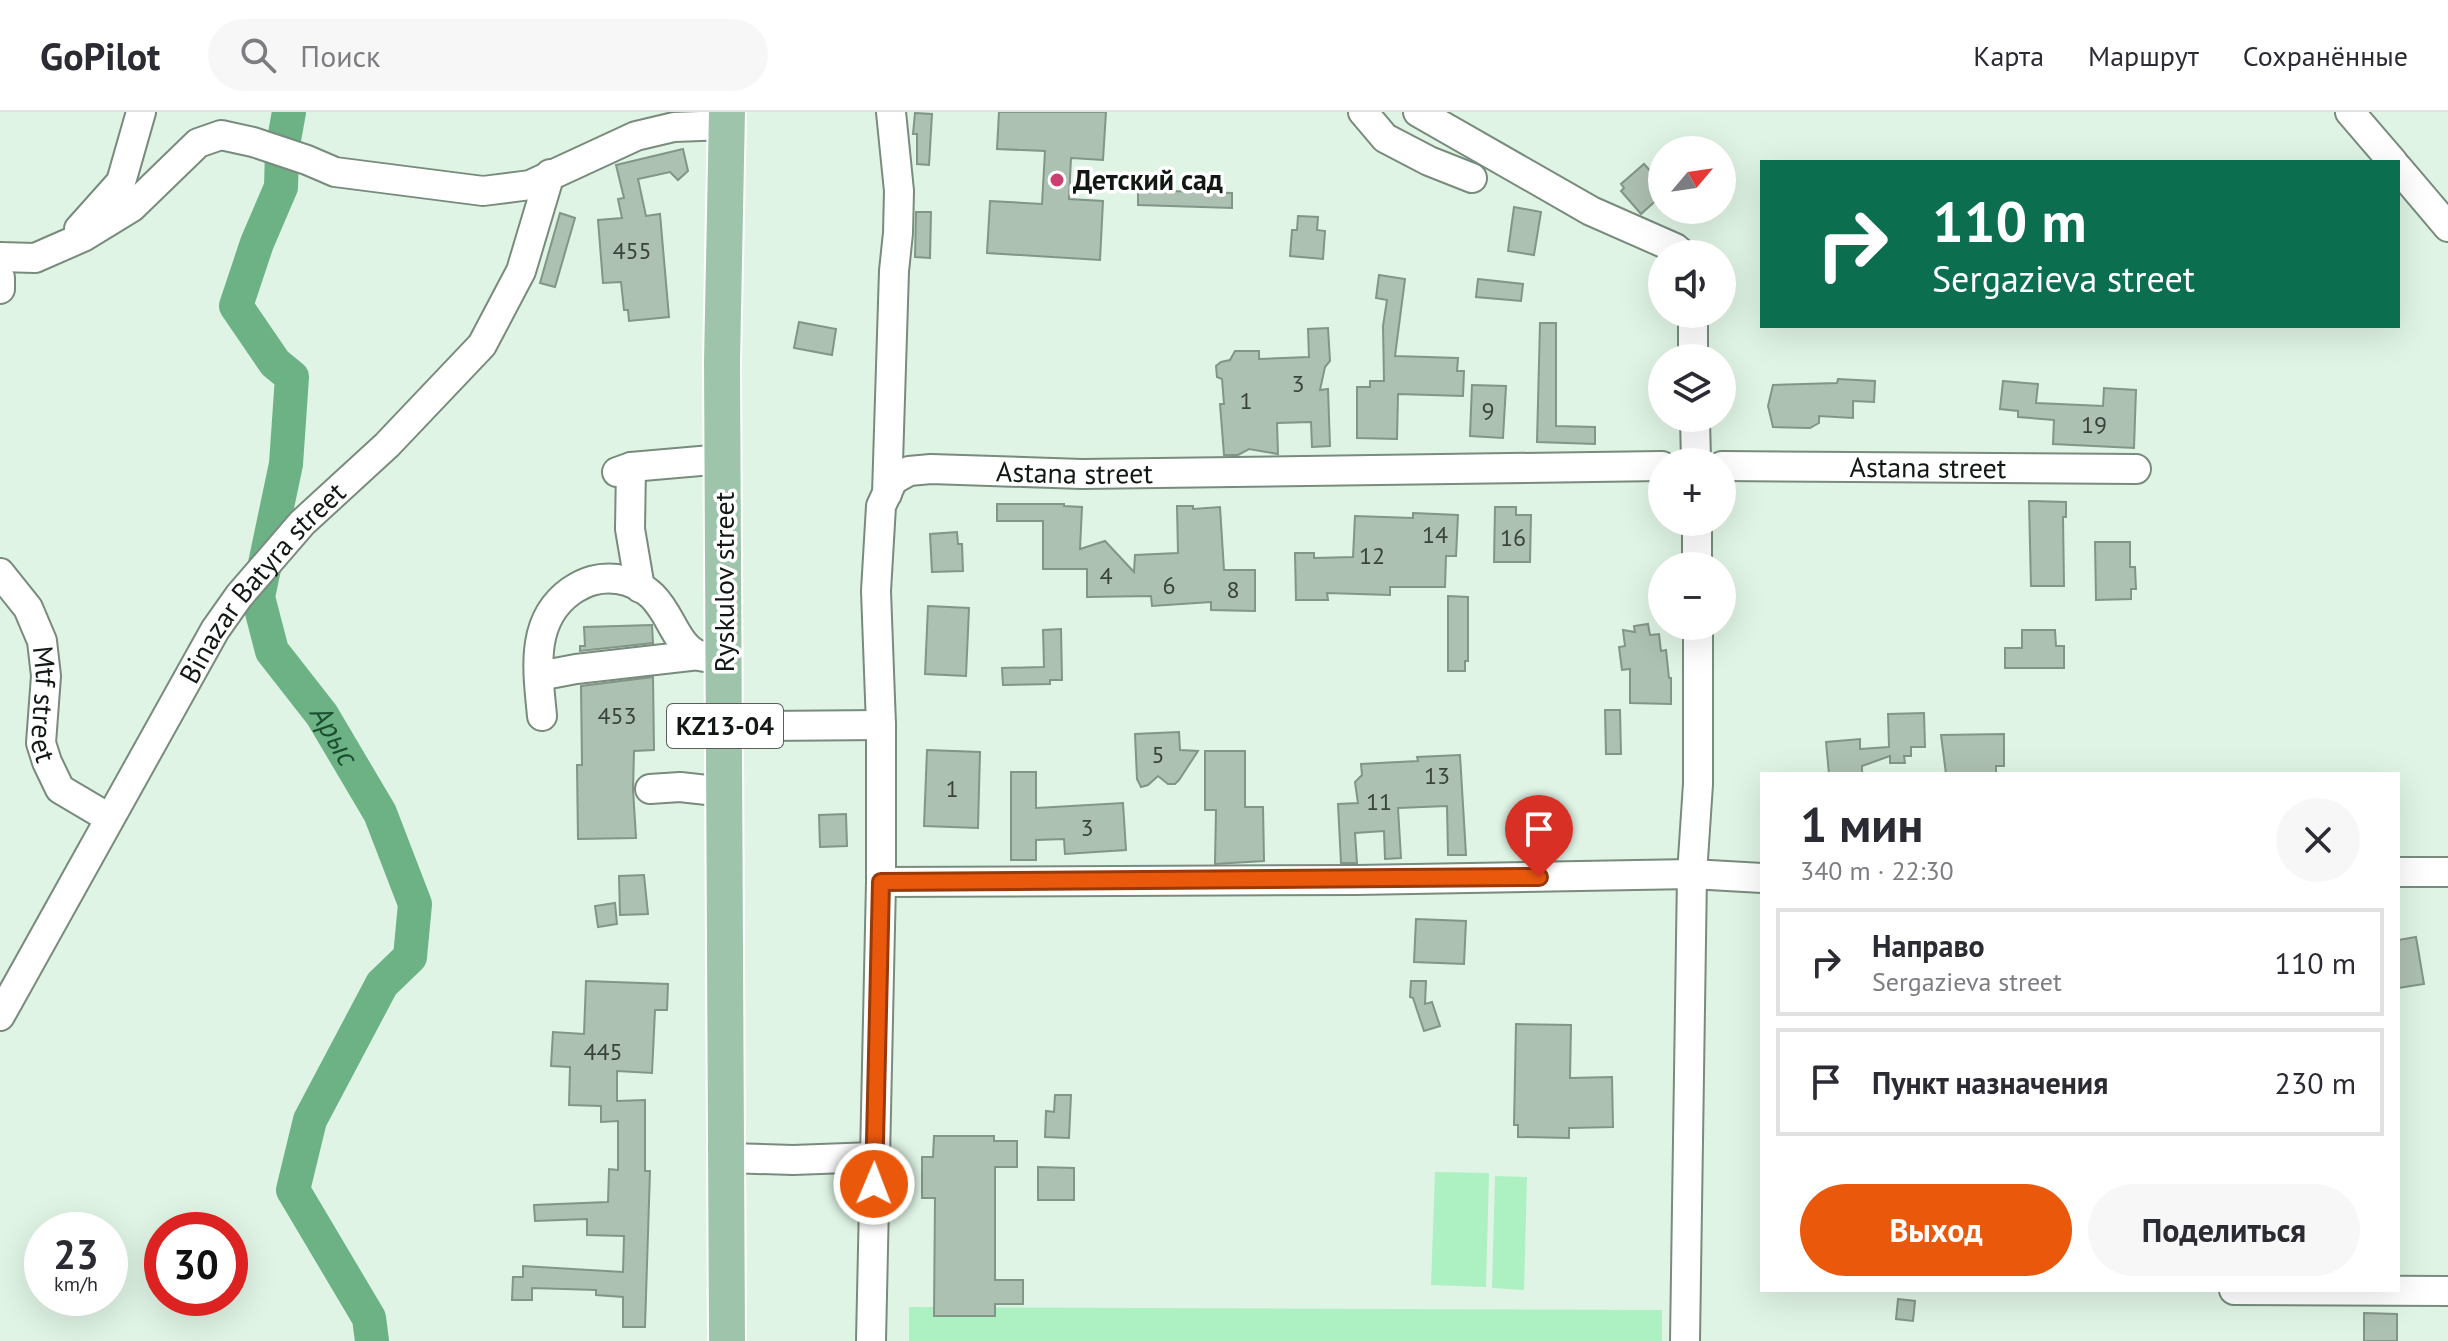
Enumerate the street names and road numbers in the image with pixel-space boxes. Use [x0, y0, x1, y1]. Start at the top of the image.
street label: Astana street [1849, 448, 2007, 486]
street label: Astana street [996, 452, 1154, 492]
street label: Binazar Batyra street [170, 473, 353, 690]
street label: Ryskulov street [705, 491, 742, 672]
street label: Mtf street [22, 644, 65, 767]
road number: KZ13-04 [667, 704, 783, 748]

